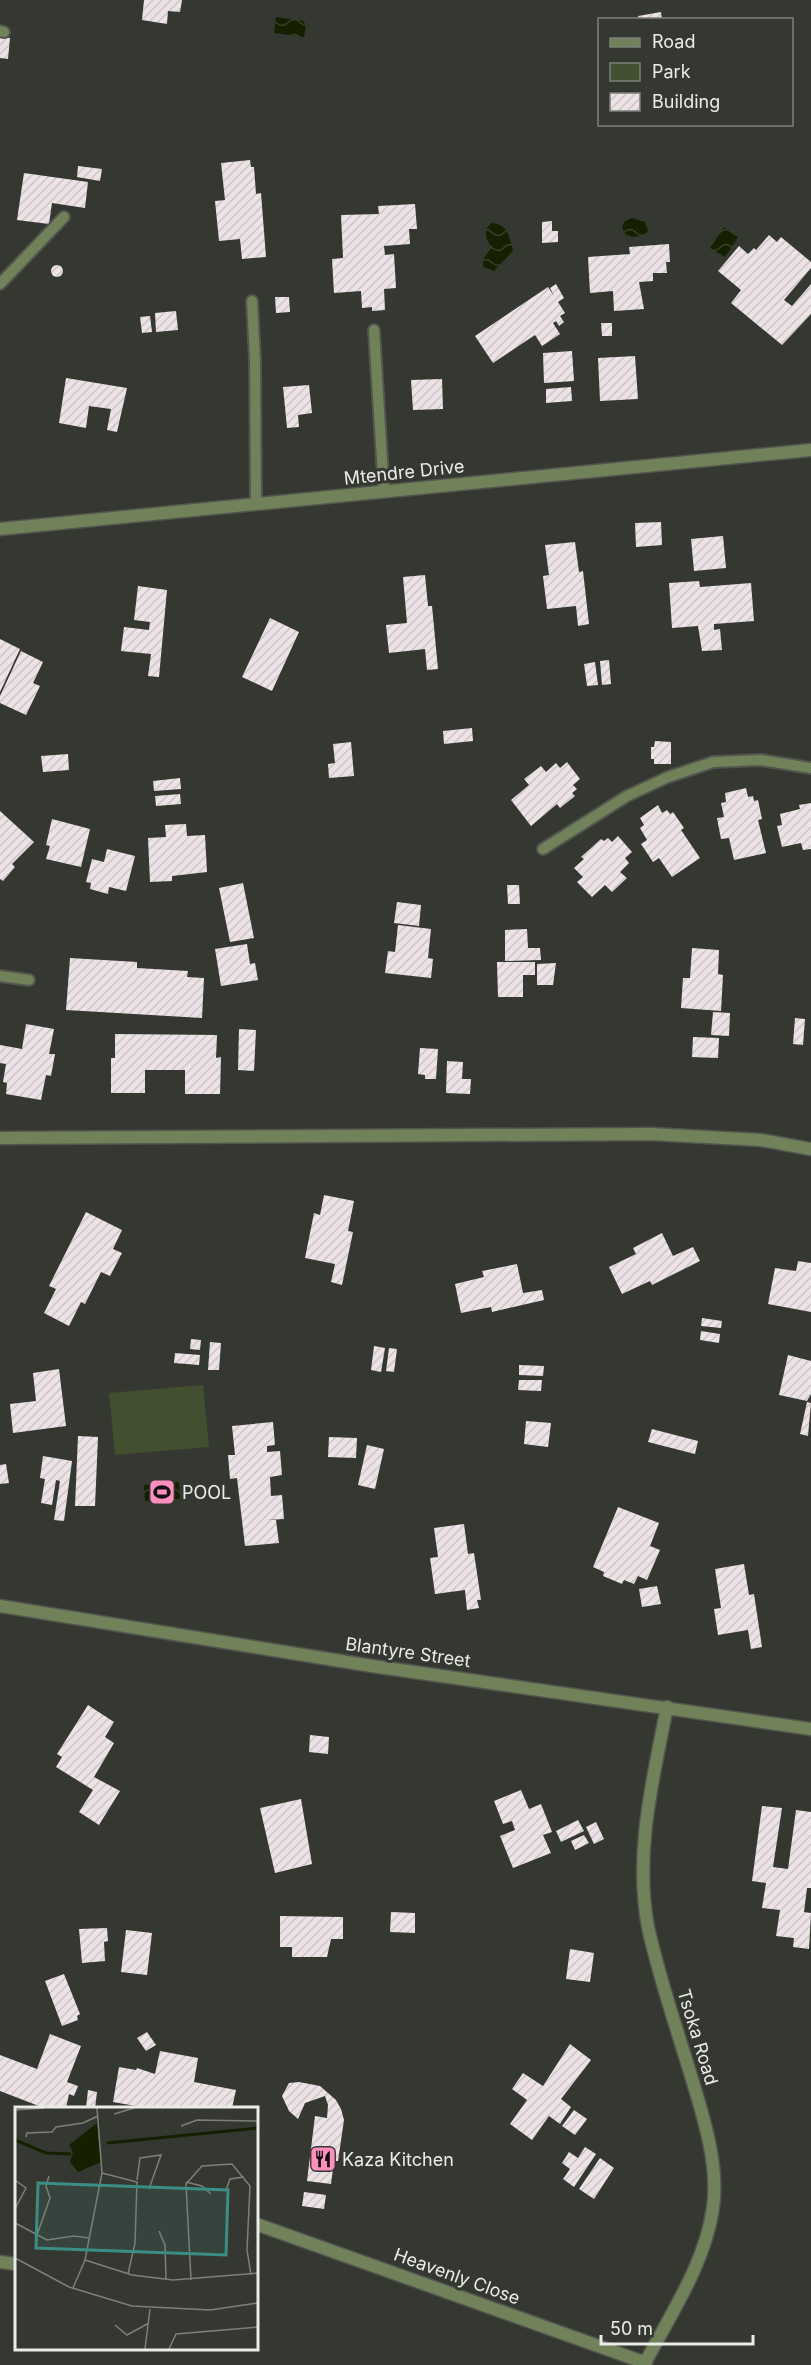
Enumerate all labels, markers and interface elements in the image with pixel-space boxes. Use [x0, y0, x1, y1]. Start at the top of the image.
legend [598, 18, 793, 126]
text: Road [652, 31, 695, 52]
text: Park [652, 61, 691, 82]
text: Building [652, 91, 720, 112]
street label: Mtendre Drive [343, 455, 465, 489]
sports icon: POOL [147, 1477, 177, 1507]
place label: POOL [182, 1482, 231, 1503]
street label: Blantyre Street [344, 1633, 472, 1671]
street label: Tsoka Road [673, 1987, 723, 2087]
inset map [15, 2107, 258, 2350]
restaurant icon: Kaza Kitchen [308, 2144, 338, 2174]
place label: Kaza Kitchen [342, 2149, 454, 2170]
street label: Heavenly Close [391, 2243, 523, 2309]
scale bar [601, 2308, 752, 2346]
text: 50 m [610, 2318, 653, 2339]

